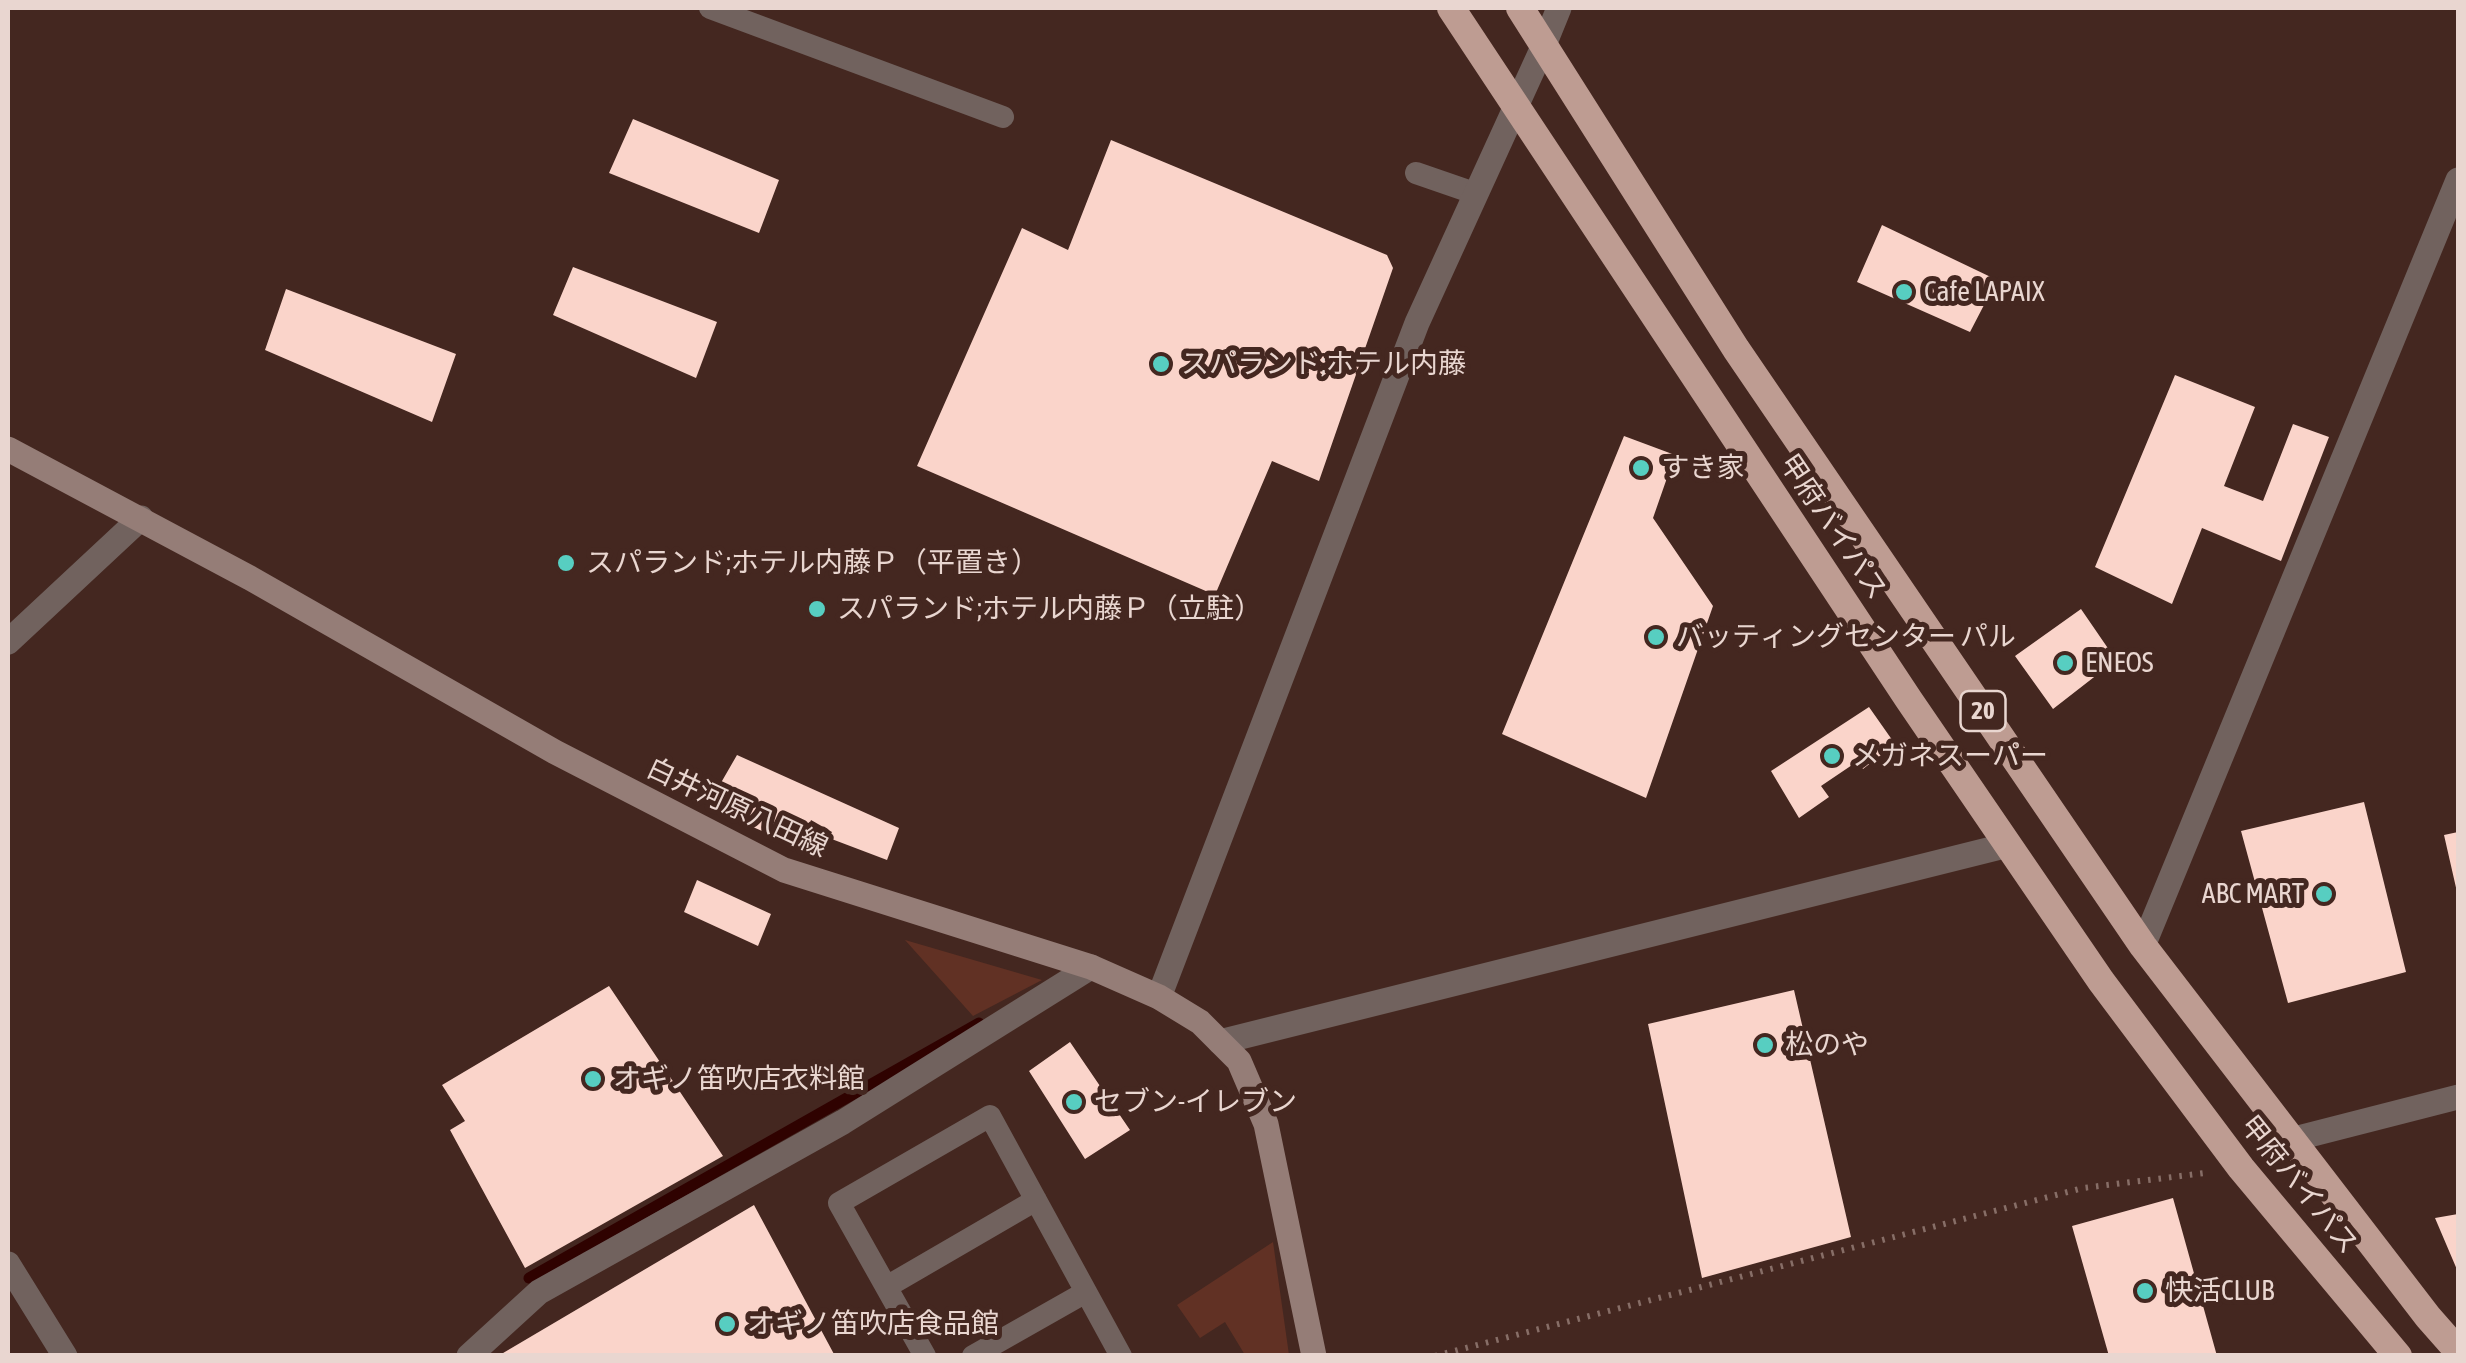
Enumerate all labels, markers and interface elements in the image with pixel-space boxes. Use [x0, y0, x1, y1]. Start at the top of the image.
place label: Cafe LAPAIX [1924, 275, 2045, 309]
marker: Cafe LAPAIX [1893, 281, 1915, 303]
place label: スパランド;ホテル内藤 [1181, 347, 1466, 381]
marker: スパランド;ホテル内藤 [1150, 353, 1172, 375]
street label: 甲府バイパス [1772, 448, 1894, 606]
place label: すき家 [1661, 451, 1745, 485]
marker: すき家 [1630, 457, 1652, 479]
place label: スパランド;ホテル内藤Ｐ（平置き） [586, 546, 1039, 580]
marker: スパランド;ホテル内藤Ｐ（平置き） [555, 552, 577, 574]
place label: スパランド;ホテル内藤Ｐ（立駐） [837, 592, 1262, 626]
marker: スパランド;ホテル内藤Ｐ（立駐） [806, 598, 828, 620]
place label: バッティングセンター パル [1676, 620, 2016, 654]
marker: バッティングセンター パル [1645, 626, 1667, 648]
place label: ENEOS [2085, 646, 2153, 680]
marker: ENEOS [2054, 652, 2076, 674]
road number: 20 [1960, 691, 2006, 731]
place label: メガネスーパー [1852, 739, 2048, 773]
marker: メガネスーパー [1821, 745, 1843, 767]
street label: 白井河原八田線 [641, 751, 833, 865]
place label: ABC MART [2202, 877, 2304, 911]
marker: ABC MART [2313, 883, 2335, 905]
place label: 松のや [1785, 1028, 1869, 1062]
marker: 松のや [1754, 1034, 1776, 1056]
place label: オギノ笛吹店衣料館 [613, 1062, 865, 1096]
marker: オギノ笛吹店衣料館 [582, 1068, 604, 1090]
place label: セブン-イレブン [1094, 1085, 1297, 1119]
marker: セブン-イレブン [1063, 1091, 1085, 1113]
street label: 甲府バイパス [2233, 1109, 2365, 1261]
place label: 快活CLUB [2165, 1274, 2274, 1308]
marker: 快活CLUB [2134, 1280, 2156, 1302]
place label: オギノ笛吹店食品館 [747, 1307, 999, 1341]
marker: オギノ笛吹店食品館 [716, 1313, 738, 1335]

